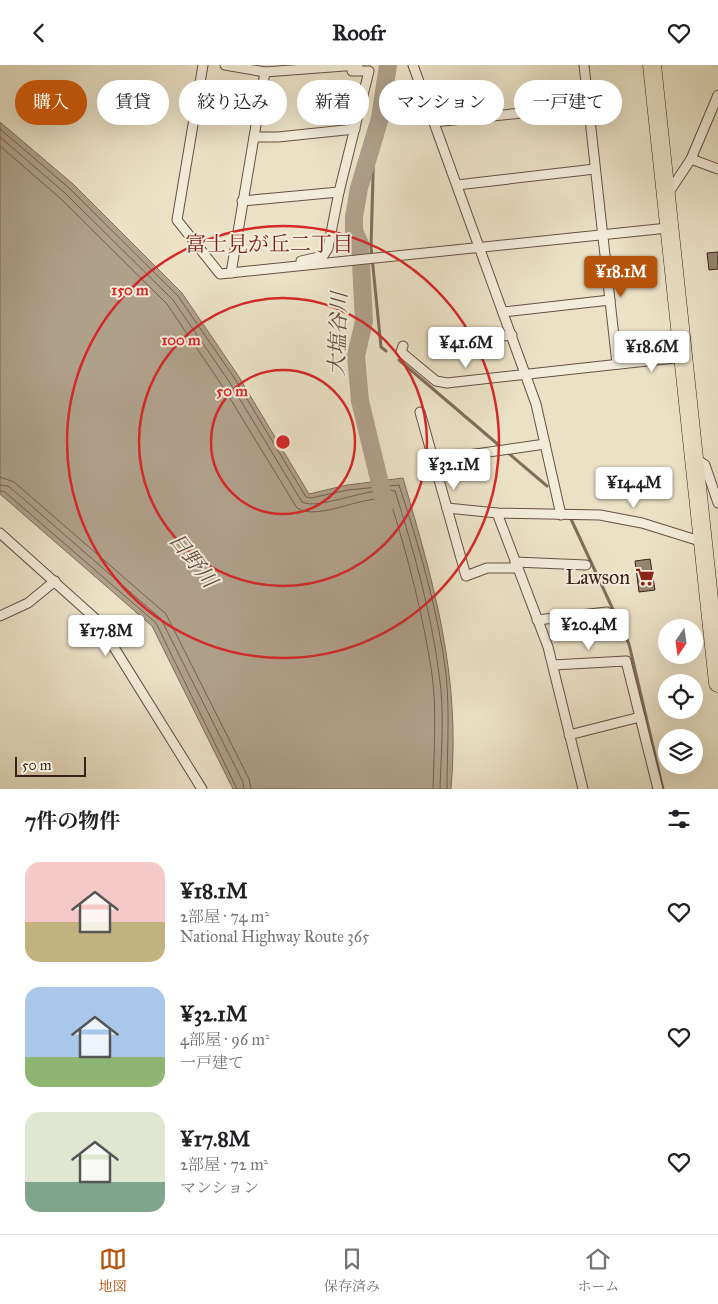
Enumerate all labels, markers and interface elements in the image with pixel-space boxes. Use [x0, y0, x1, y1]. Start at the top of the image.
icon: back [25, 19, 53, 47]
text: Roofr [332, 19, 386, 46]
icon: heart [665, 19, 693, 47]
chip: 購入 [15, 80, 87, 125]
chip: 賃貸 [97, 80, 169, 125]
chip: 絞り込み [179, 80, 287, 125]
chip: 新着 [297, 80, 369, 125]
chip: マンション [379, 80, 504, 125]
chip: 一戸建て [514, 80, 622, 125]
district label: 富士見が丘二丁目 [185, 231, 353, 257]
pin: ¥18.1M [580, 255, 662, 298]
text: ¥18.1M [595, 262, 647, 281]
text: 150 m [111, 281, 149, 299]
water label: 大塩谷川 [324, 290, 353, 376]
pin: ¥41.6M [425, 327, 507, 369]
text: 100 m [161, 331, 201, 349]
pin: ¥18.6M [611, 331, 693, 373]
text: ¥41.6M [439, 333, 493, 352]
text: ¥18.6M [625, 337, 679, 356]
text: 50 m [216, 382, 248, 400]
centre of rings [274, 433, 292, 451]
pin: ¥32.1M [413, 449, 495, 491]
text: ¥32.1M [428, 455, 480, 474]
pin: ¥14.4M [593, 467, 675, 509]
text: ¥14.4M [607, 473, 662, 492]
water label: 日野川 [163, 527, 224, 594]
place label: Lawson [565, 565, 630, 589]
supermarket icon: Lawson [634, 566, 656, 588]
pin: ¥20.4M [548, 609, 630, 651]
pin: ¥17.8M [65, 615, 147, 657]
text: ¥20.4M [561, 615, 617, 634]
north arrow [658, 619, 702, 664]
map controls [658, 619, 703, 774]
text: ¥17.8M [79, 621, 133, 640]
button: locate [658, 674, 703, 719]
button: layers [658, 729, 703, 774]
scale bar [15, 754, 86, 777]
text: 50 m [22, 757, 51, 774]
icon: filters [665, 805, 693, 833]
text: 7件の物件 [25, 808, 120, 834]
text: ¥18.1M [180, 878, 248, 904]
icon: home [65, 882, 125, 942]
icon: heart [665, 898, 693, 926]
text: 2部屋 · 74 m² [180, 907, 269, 926]
text: National Highway Route 365 [180, 927, 369, 946]
text: ¥32.1M [180, 1001, 247, 1027]
icon: home [65, 1007, 125, 1067]
icon: heart [665, 1023, 693, 1051]
text: 4部屋 · 96 m² [180, 1030, 270, 1049]
text: 一戸建て [180, 1053, 244, 1072]
text: ¥17.8M [180, 1126, 250, 1152]
icon: home [65, 1132, 125, 1192]
icon: heart [665, 1148, 693, 1176]
text: 2部屋 · 72 m² [180, 1155, 268, 1174]
text: マンション [180, 1178, 259, 1197]
tab: 地図 [99, 1245, 127, 1295]
tab: 保存済み [324, 1245, 380, 1295]
tab: ホーム [577, 1245, 619, 1295]

